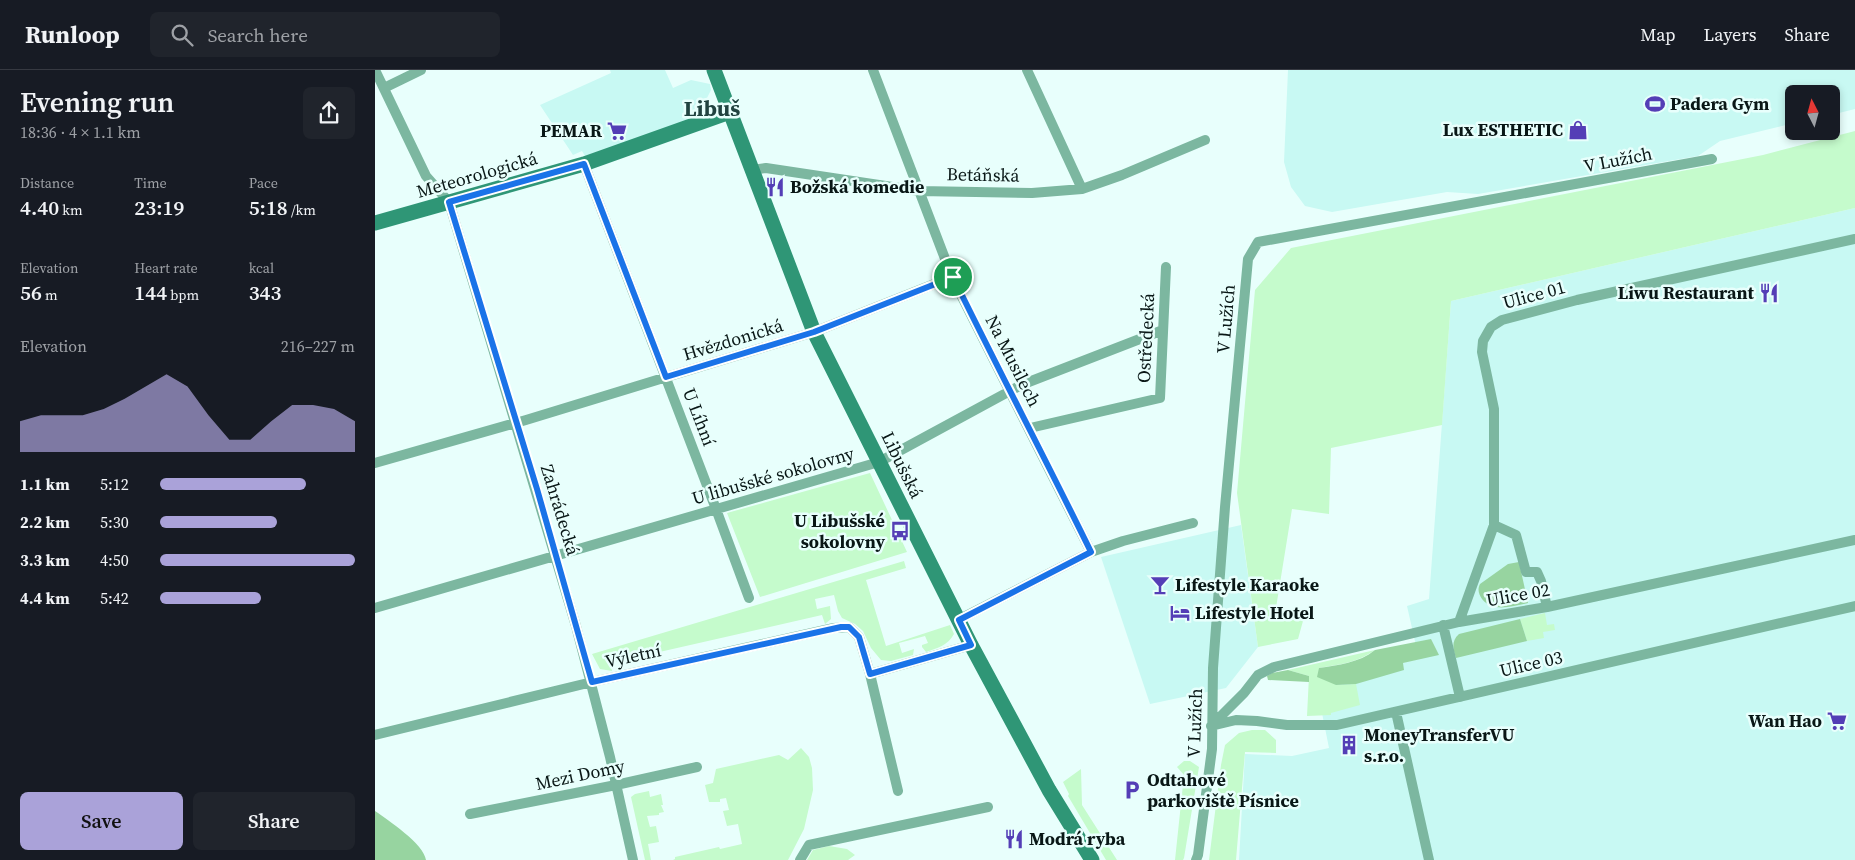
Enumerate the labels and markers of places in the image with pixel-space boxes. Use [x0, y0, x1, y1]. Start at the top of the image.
place label: Padera Gym [1670, 91, 1769, 116]
sports icon: Padera Gym [1644, 93, 1666, 115]
place label: Lux ESTHETIC [1443, 117, 1563, 142]
place label: PEMAR [540, 118, 603, 143]
shop icon: Lux ESTHETIC [1567, 119, 1589, 141]
supermarket icon: PEMAR [606, 120, 628, 142]
place label: Božská komedie [790, 174, 924, 199]
restaurant icon: Božská komedie [764, 176, 786, 198]
pin [932, 256, 974, 298]
place label: Liwu Restaurant [1618, 280, 1755, 305]
restaurant icon: Liwu Restaurant [1758, 282, 1780, 304]
place label: U Libušské sokolovny [794, 508, 885, 554]
bus stop icon: U Libušské sokolovny [889, 520, 911, 542]
place label: Lifestyle Karaoke [1175, 572, 1319, 597]
bar icon: Lifestyle Karaoke [1149, 574, 1171, 596]
place label: Lifestyle Hotel [1195, 600, 1315, 625]
hotel icon: Lifestyle Hotel [1169, 602, 1191, 624]
place label: Wan Hao [1748, 708, 1822, 733]
supermarket icon: Wan Hao [1826, 710, 1848, 732]
place label: MoneyTransferVU s.r.o. [1364, 722, 1515, 768]
building icon: MoneyTransferVU s.r.o. [1338, 734, 1360, 756]
place label: Odtahové parkoviště Písnice [1147, 767, 1299, 813]
parking icon: Odtahové parkoviště Písnice [1121, 779, 1143, 801]
place label: Modrá ryba [1029, 826, 1126, 851]
restaurant icon: Modrá ryba [1003, 828, 1025, 850]

